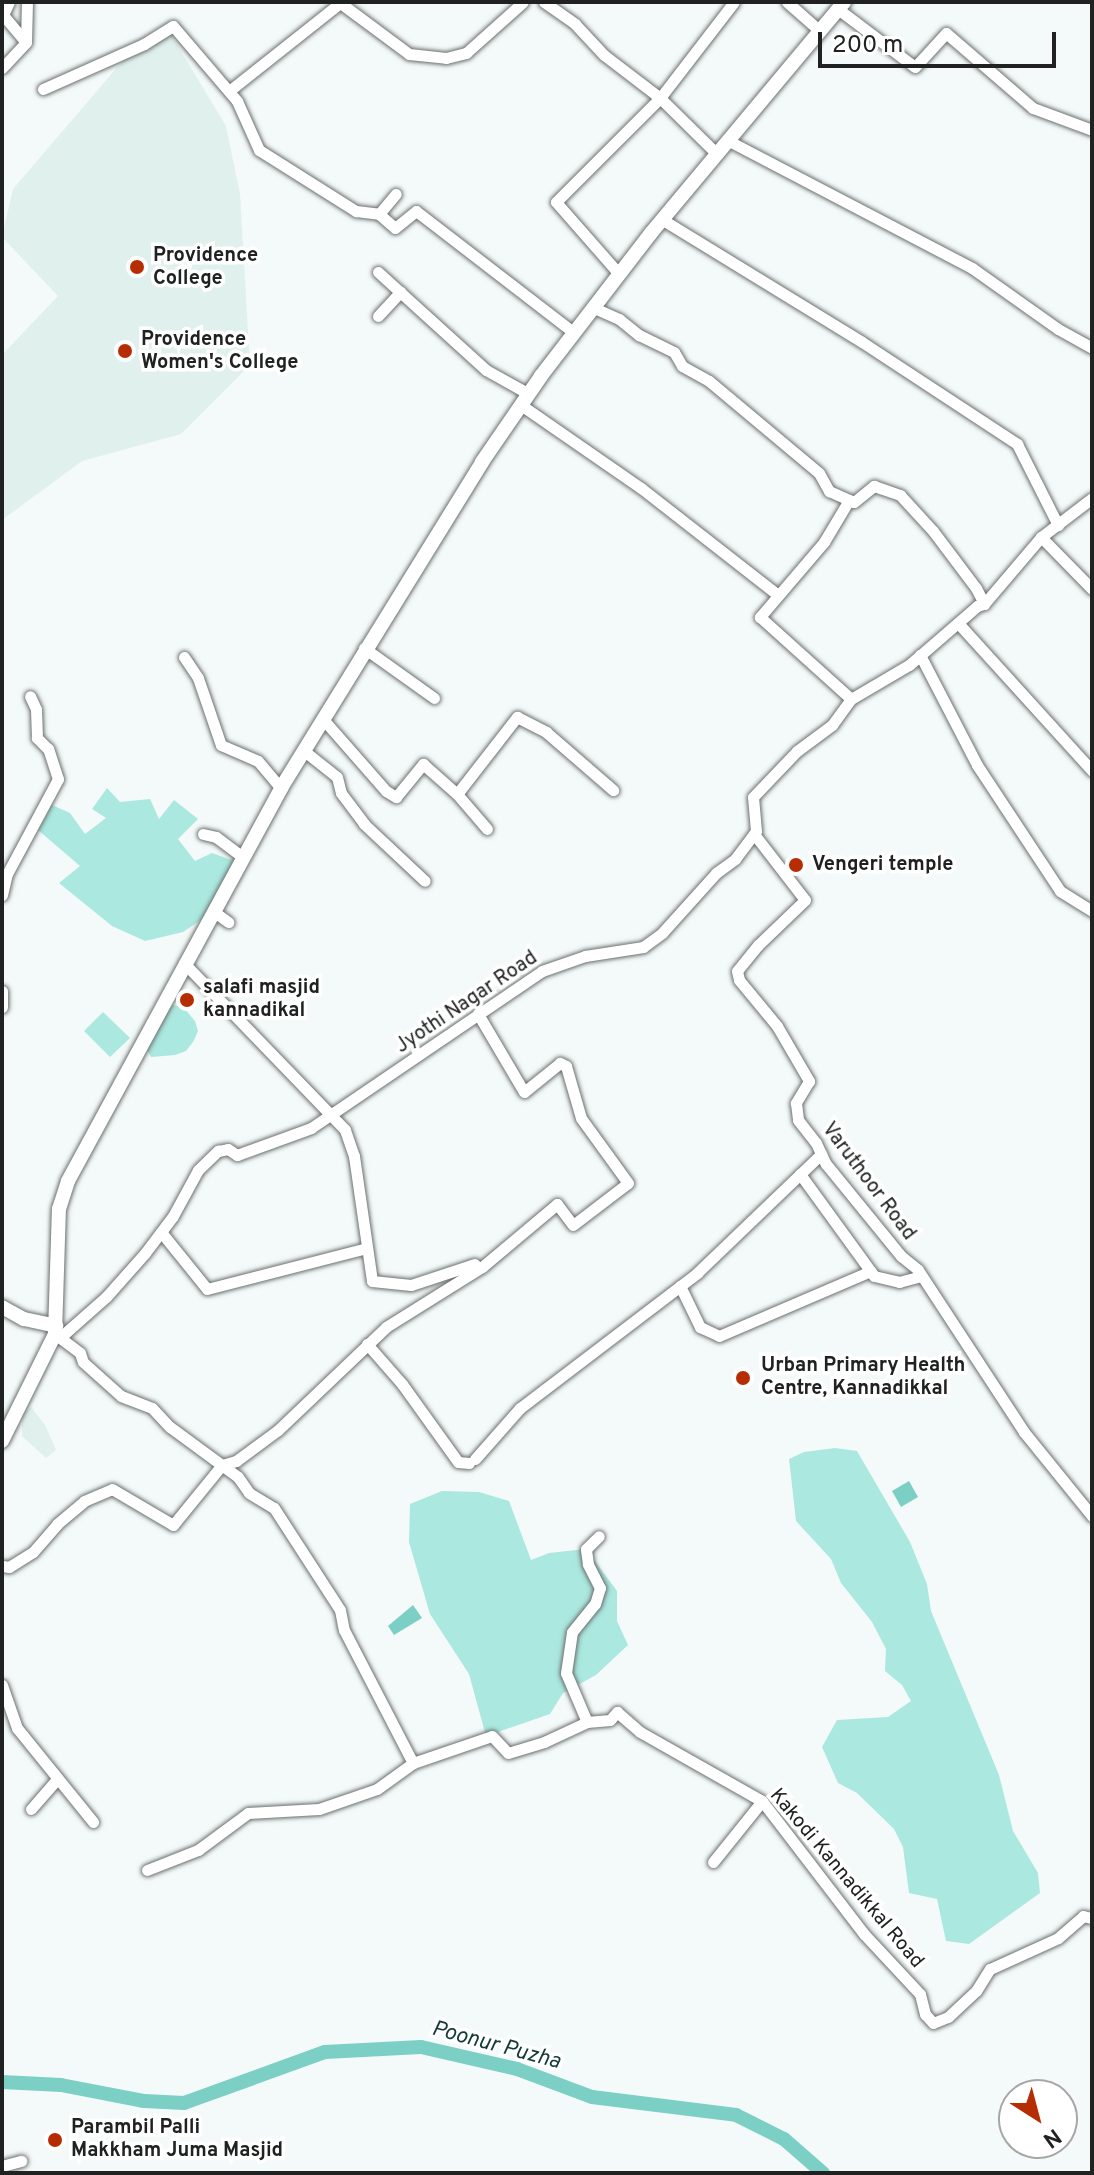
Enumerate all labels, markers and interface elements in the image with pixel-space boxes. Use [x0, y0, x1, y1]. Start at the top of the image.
scale bar [822, 16, 1060, 66]
text: 200 m [832, 31, 903, 61]
place label: Providence College [153, 244, 258, 291]
marker: Providence College [128, 258, 146, 276]
place label: Providence Women's College [141, 328, 298, 375]
marker: Providence Women's College [116, 342, 134, 360]
place label: Vengeri temple [812, 853, 954, 877]
marker: Vengeri temple [787, 856, 805, 874]
street label: Jyothi Nagar Road [392, 947, 542, 1059]
place label: salafi masjid kannadikal [203, 976, 320, 1023]
marker: salafi masjid kannadikal [178, 991, 196, 1009]
street label: Varuthoor Road [816, 1118, 920, 1246]
place label: Urban Primary Health Centre, Kannadikkal [761, 1354, 965, 1401]
marker: Urban Primary Health Centre, Kannadikkal [732, 1367, 754, 1389]
street label: Kakodi Kannadikkal Road [764, 1784, 928, 1974]
water label: Poonur Puzha [429, 2016, 563, 2076]
north arrow [998, 2079, 1078, 2159]
place label: Parambil Palli Makkham Juma Masjid [71, 2116, 283, 2163]
text: N [1037, 2122, 1066, 2153]
marker: Parambil Palli Makkham Juma Masjid [46, 2131, 64, 2149]

